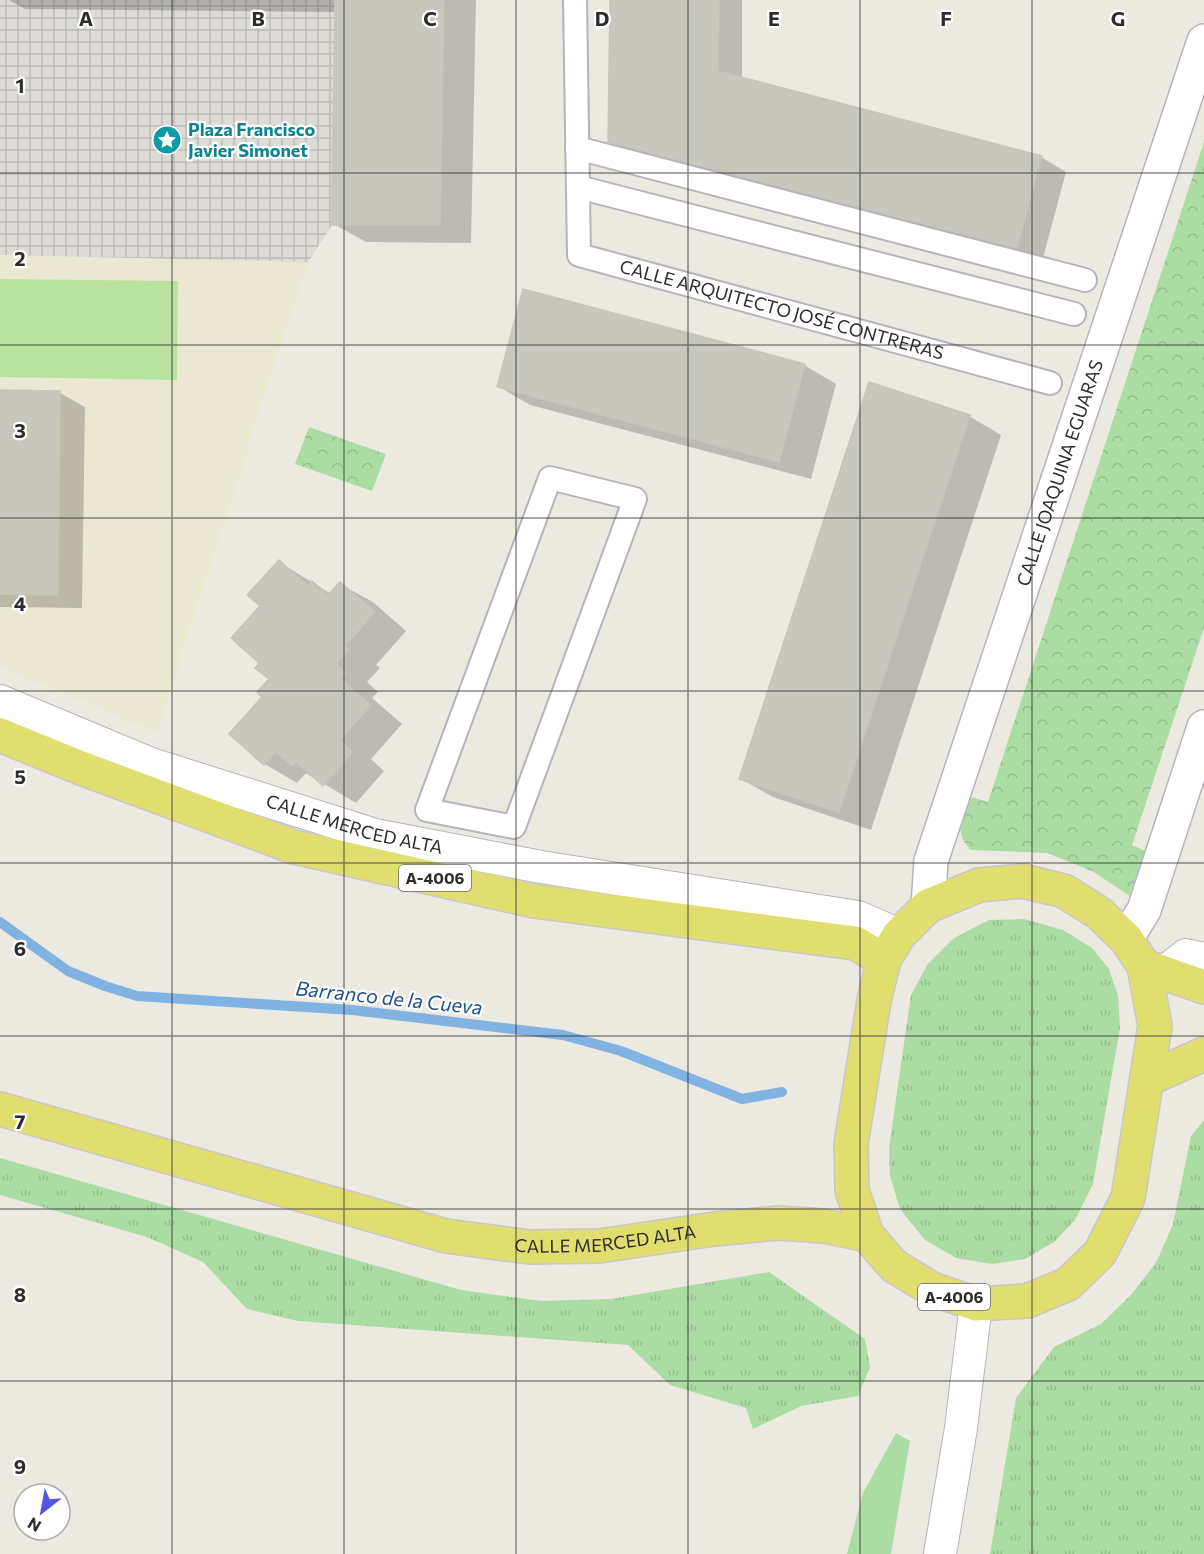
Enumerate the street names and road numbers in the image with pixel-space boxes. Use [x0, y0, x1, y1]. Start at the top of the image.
street label: CALLE ARQUITECTO JOSÉ CONTRERAS [617, 255, 946, 364]
street label: CALLE JOAQUINA EGUARAS [1011, 357, 1107, 589]
street label: CALLE MERCED ALTA [264, 789, 445, 858]
road number: A-4006 [399, 865, 471, 891]
street label: CALLE MERCED ALTA [513, 1220, 697, 1257]
road number: A-4006 [918, 1284, 990, 1310]

